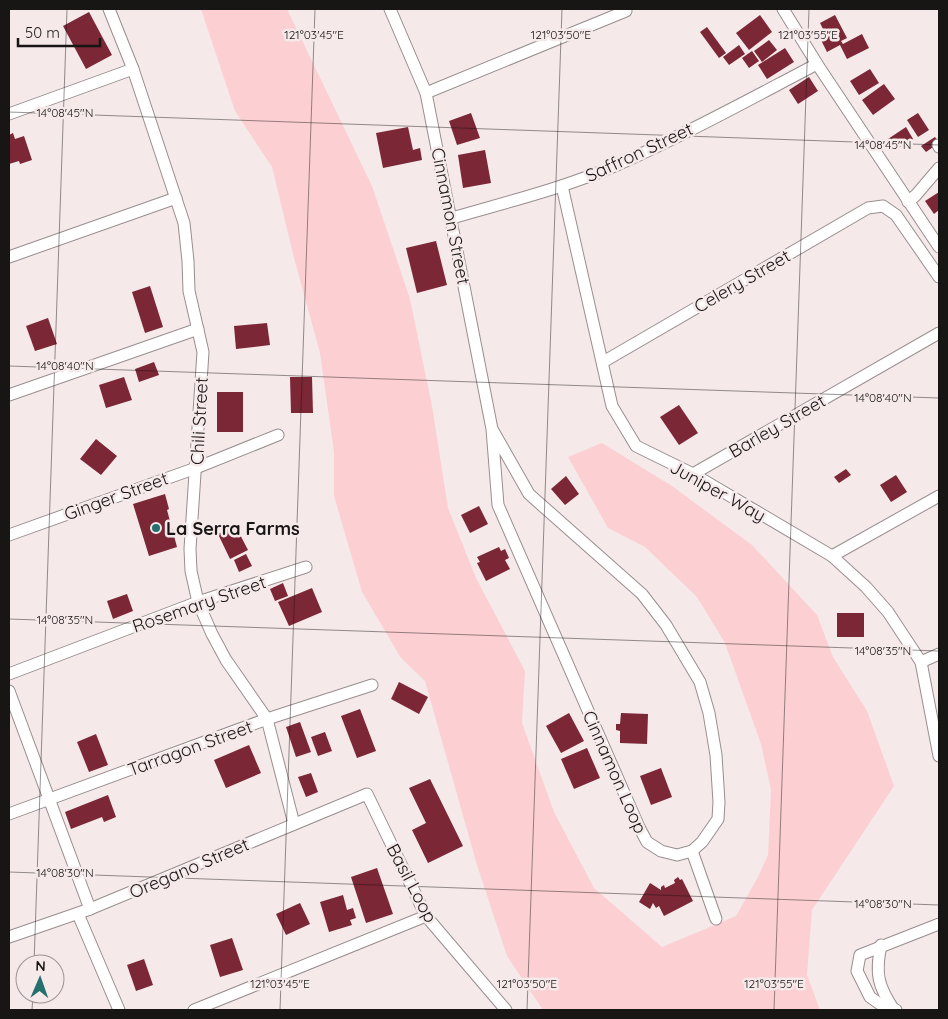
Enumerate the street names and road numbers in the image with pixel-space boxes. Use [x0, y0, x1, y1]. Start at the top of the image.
street label: Saffron Street [582, 117, 696, 187]
street label: Cinnamon Street [426, 146, 476, 286]
street label: Celery Street [690, 244, 794, 318]
street label: Chili Street [185, 376, 213, 466]
street label: Barley Street [725, 389, 829, 463]
street label: Juniper Way [666, 455, 770, 527]
street label: Ginger Street [61, 467, 171, 525]
street label: Rosemary Street [129, 570, 269, 638]
street label: Cinnamon Loop [578, 707, 652, 837]
street label: Tarragon Street [125, 715, 255, 781]
street label: Oregano Street [126, 832, 252, 904]
street label: Basil Loop [382, 840, 442, 927]

